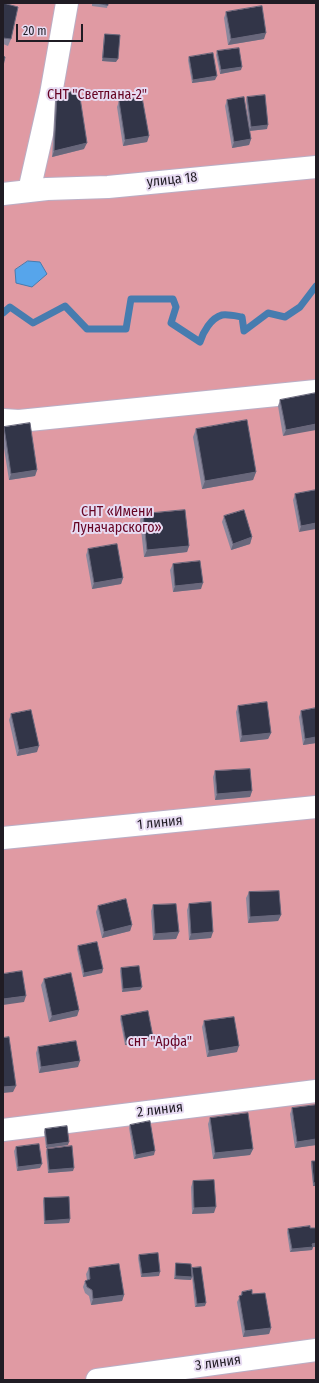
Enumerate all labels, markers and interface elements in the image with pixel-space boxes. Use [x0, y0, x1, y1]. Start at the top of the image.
scale bar [18, 16, 85, 42]
text: 20 m [23, 24, 47, 38]
park label: СНТ "Светлана-2" [47, 87, 147, 103]
street label: улица 18 [146, 169, 198, 191]
park label: СНТ «Имени Луначарского» [72, 504, 162, 536]
street label: 1 линия [137, 812, 183, 834]
park label: снт "Арфа" [128, 1034, 192, 1050]
street label: 2 линия [136, 1099, 184, 1121]
street label: 3 линия [194, 1351, 242, 1375]

